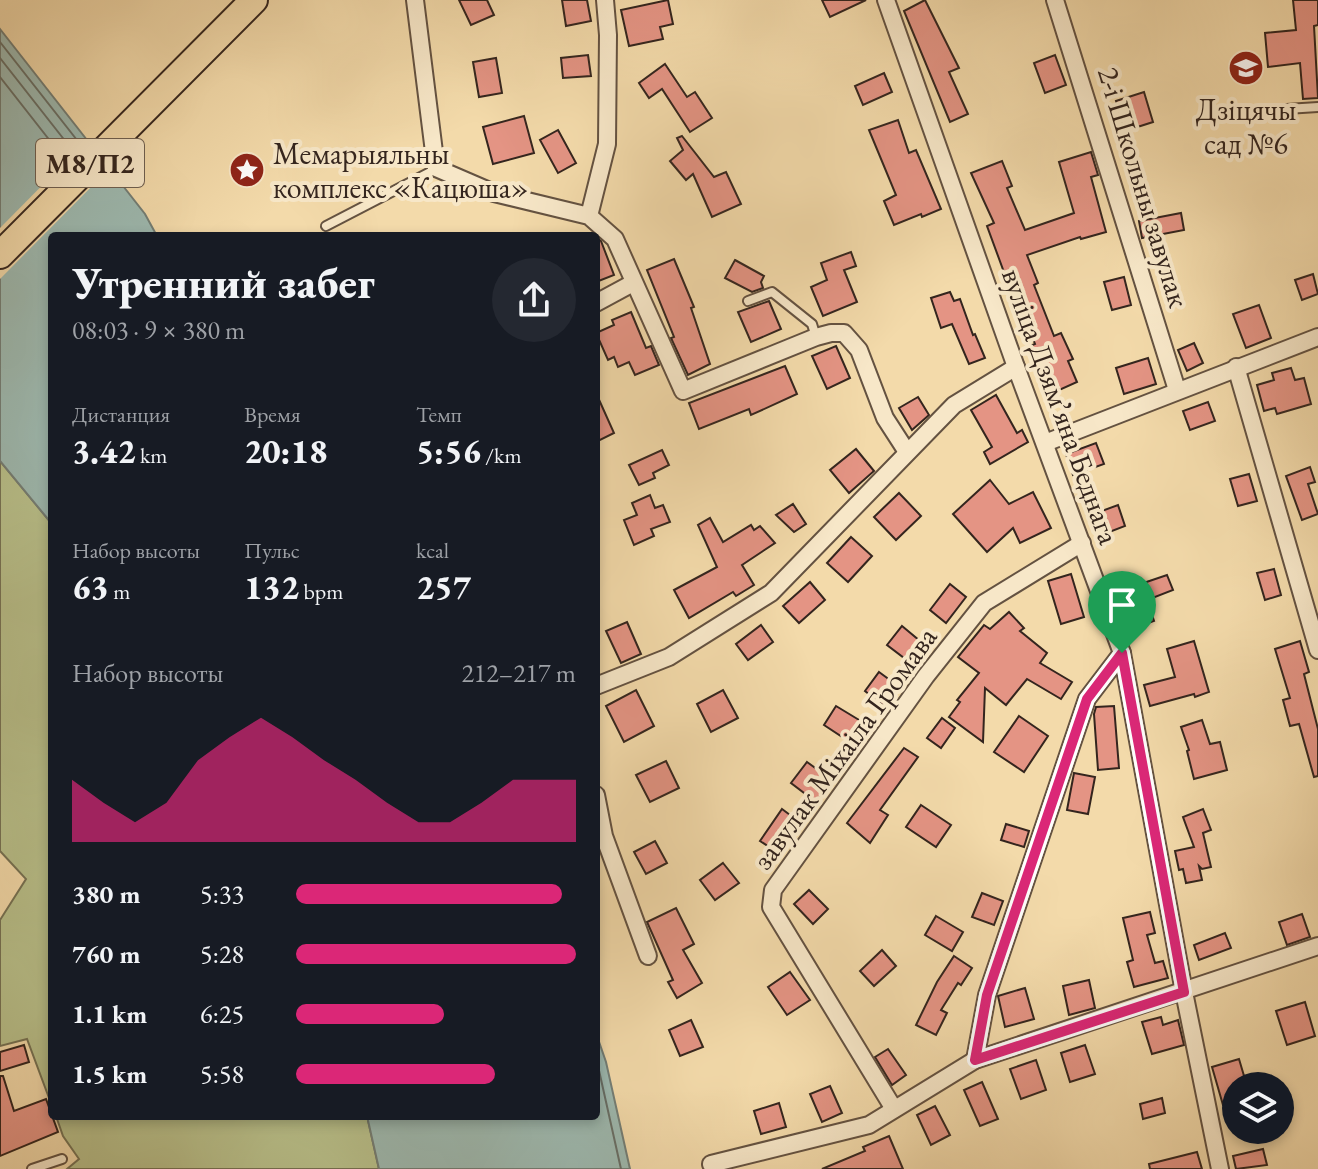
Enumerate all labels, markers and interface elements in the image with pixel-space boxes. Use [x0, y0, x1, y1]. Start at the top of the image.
school or university icon: Дзіцячы сад №6 [1227, 49, 1265, 87]
street label: 2-і Школьны завулак [1089, 62, 1199, 312]
place label: Дзіцячы сад №6 [1196, 90, 1296, 163]
place label: Мемарыяльны комплекс «Кацюша» [273, 134, 529, 207]
road number: М8/П2 [36, 139, 144, 187]
place icon: Мемарыяльны комплекс «Кацюша» [228, 151, 266, 189]
text: Утренний забег [72, 254, 375, 311]
button: share [492, 258, 576, 342]
street label: вуліца Дзямʼяна Беднага [993, 263, 1129, 549]
text: 08:03 · 9 × 380 m [72, 313, 245, 347]
text: Дистанция [72, 400, 170, 429]
text: Время [244, 400, 301, 429]
text: Темп [416, 400, 462, 429]
text: 3.42 [72, 429, 136, 473]
text: 20:18 [244, 429, 327, 473]
text: 5:56 [416, 429, 481, 473]
text: km [136, 441, 167, 470]
text: /km [481, 441, 522, 470]
text: Набор высоты [72, 536, 200, 565]
text: Пульс [244, 536, 300, 565]
text: kcal [416, 536, 449, 565]
text: 63 [72, 565, 109, 609]
text: 132 [244, 565, 299, 609]
text: 257 [416, 565, 471, 609]
pin [1088, 571, 1156, 653]
text: m [109, 577, 130, 606]
text: bpm [299, 577, 343, 606]
icon: arrive [1100, 583, 1144, 627]
street label: завулак Міхаіла Громава [743, 619, 945, 877]
text: Набор высоты [72, 656, 223, 690]
text: 212–217 m [461, 656, 576, 690]
text: 380 m [72, 877, 140, 911]
text: 5:33 [200, 877, 244, 911]
text: 760 m [72, 937, 140, 971]
text: 5:28 [200, 937, 244, 971]
text: 1.1 km [72, 997, 147, 1031]
text: 6:25 [200, 997, 244, 1031]
text: 1.5 km [72, 1057, 147, 1091]
text: 5:58 [200, 1057, 244, 1091]
map controls [1222, 1072, 1294, 1144]
button: layers [1222, 1072, 1294, 1144]

